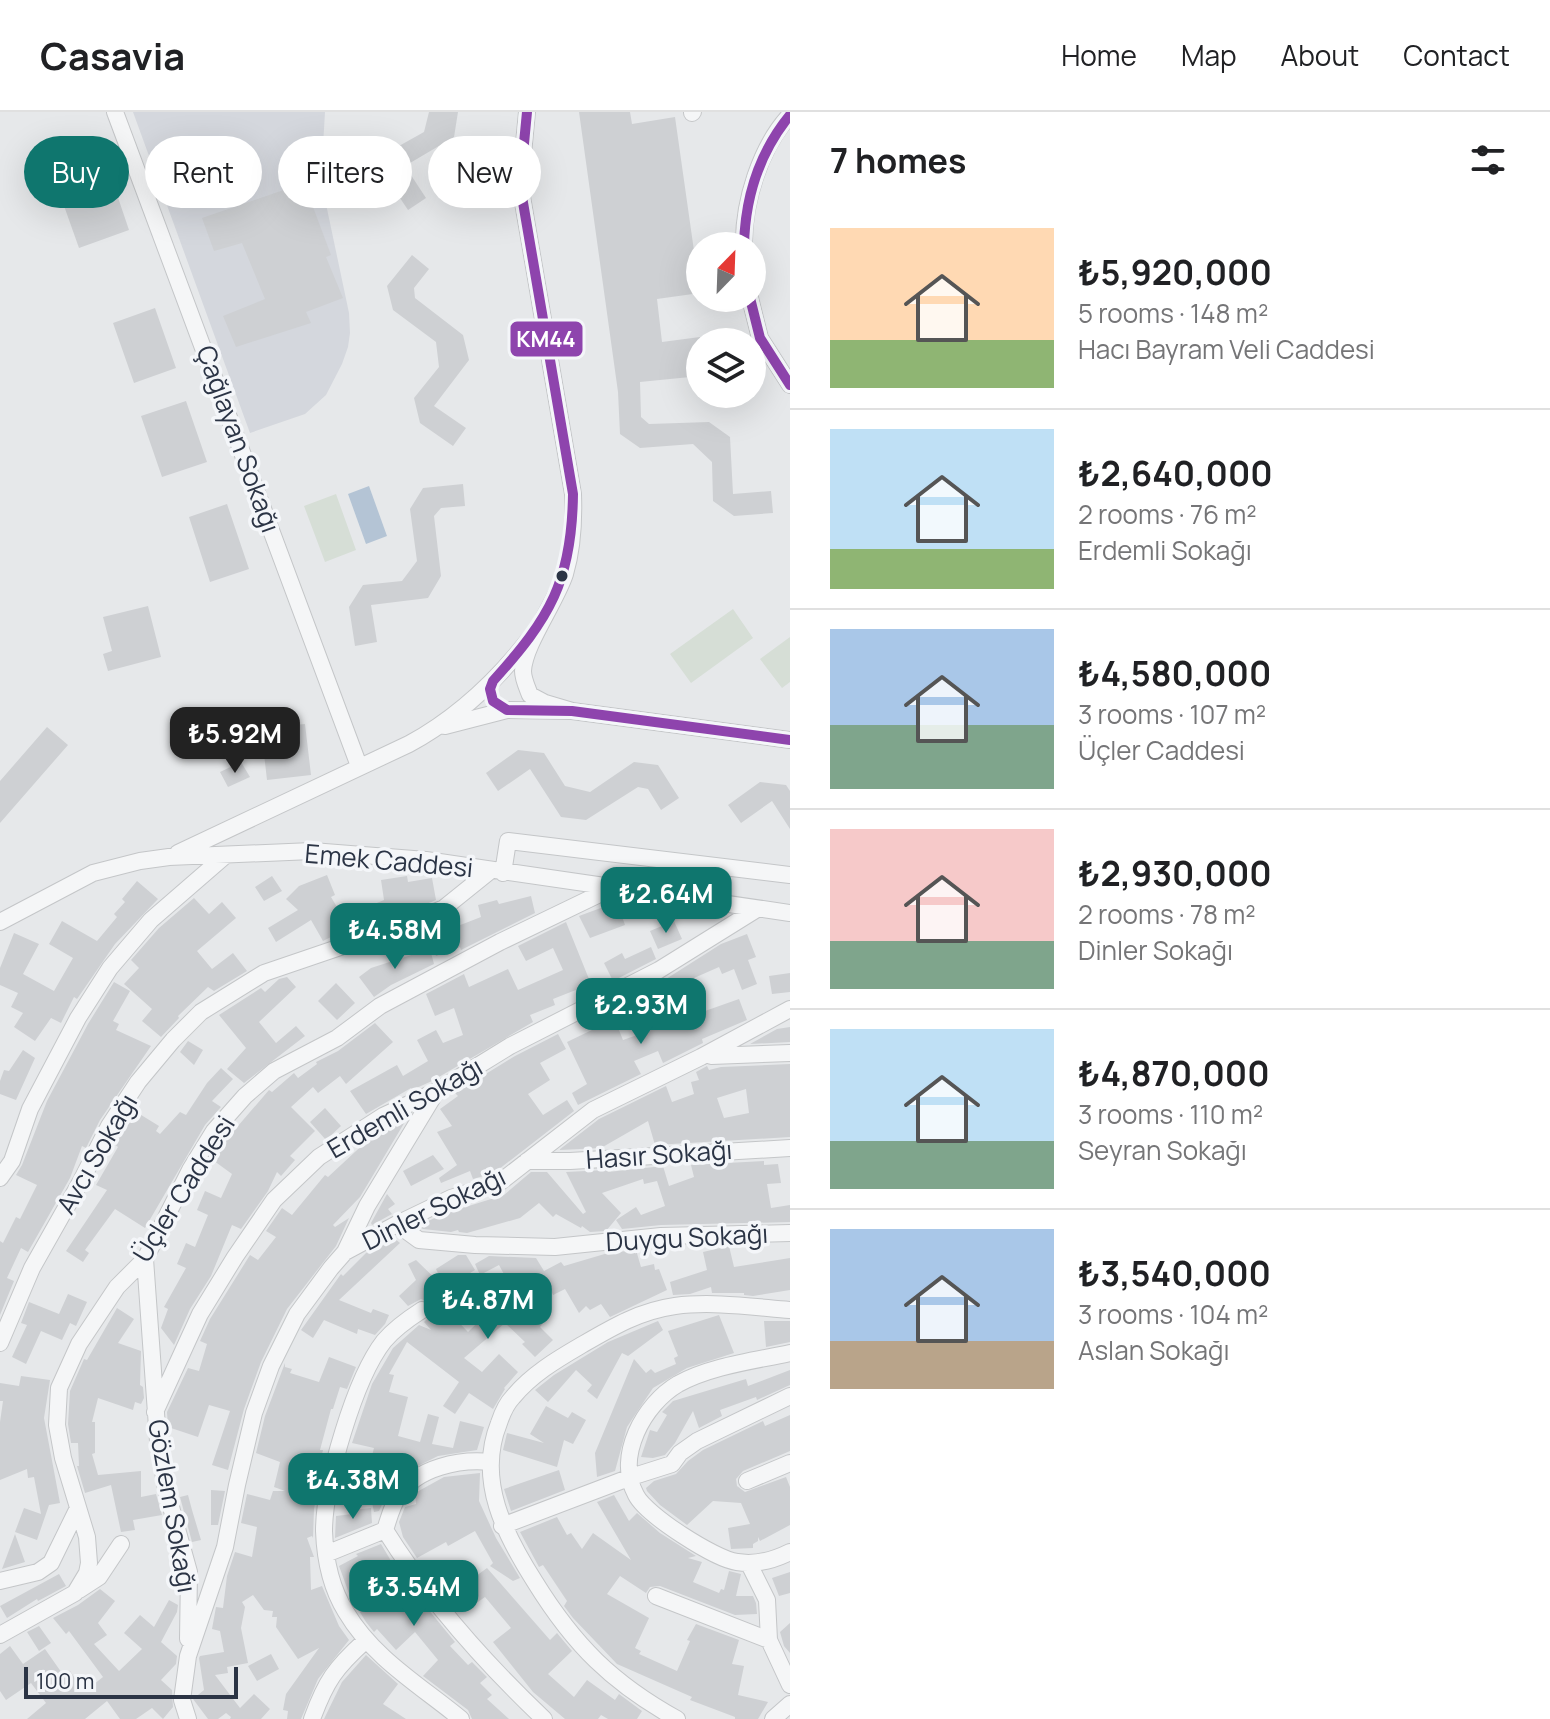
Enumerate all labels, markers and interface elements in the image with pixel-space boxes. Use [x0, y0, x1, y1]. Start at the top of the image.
text: Casavia [40, 29, 185, 81]
text: Home [1061, 36, 1137, 74]
text: Map [1181, 36, 1237, 74]
text: About [1281, 36, 1359, 74]
text: Contact [1403, 36, 1510, 74]
chip: Buy [24, 136, 129, 208]
chip: Rent [145, 136, 262, 208]
chip: Filters [278, 136, 412, 208]
chip: New [428, 136, 541, 208]
text: 7 homes [830, 137, 966, 183]
icon: filters [1466, 138, 1510, 182]
north arrow [686, 232, 766, 312]
map controls [686, 232, 766, 408]
text: ₺5,920,000 [1078, 249, 1272, 295]
icon: home [894, 260, 990, 356]
text: 5 rooms · 148 m² [1078, 295, 1268, 331]
line badge: KM44 [509, 320, 584, 358]
text: KM44 [516, 324, 576, 354]
button: layers [686, 328, 766, 408]
text: Hacı Bayram Veli Caddesi [1078, 331, 1375, 367]
street label: Çağlayan Sokağı [188, 340, 289, 537]
text: ₺2,640,000 [1078, 450, 1273, 496]
icon: home [894, 461, 990, 557]
text: 2 rooms · 76 m² [1078, 496, 1257, 532]
text: Erdemli Sokağı [1078, 532, 1252, 568]
unlabelled marker [554, 568, 570, 584]
text: ₺4,580,000 [1078, 650, 1271, 696]
icon: home [894, 661, 990, 757]
text: 3 rooms · 107 m² [1078, 696, 1266, 732]
pin: ₺5.92M [170, 707, 300, 775]
text: ₺5.92M [188, 715, 282, 751]
text: Üçler Caddesi [1078, 732, 1245, 768]
street label: Emek Caddesi [303, 835, 475, 885]
text: ₺2,930,000 [1078, 850, 1272, 896]
icon: home [894, 861, 990, 957]
pin: ₺2.64M [601, 867, 731, 935]
text: ₺2.64M [619, 875, 713, 911]
text: 2 rooms · 78 m² [1078, 896, 1256, 932]
pin: ₺4.58M [330, 903, 460, 971]
text: ₺4.58M [348, 911, 442, 947]
text: Dinler Sokağı [1078, 932, 1233, 968]
pin: ₺2.93M [576, 978, 706, 1046]
text: ₺2.93M [594, 986, 688, 1022]
street label: Erdemli Sokağı [320, 1048, 489, 1166]
text: ₺4,870,000 [1078, 1050, 1270, 1096]
icon: home [894, 1061, 990, 1157]
street label: Avcı Sokağı [47, 1087, 145, 1220]
text: 3 rooms · 110 m² [1078, 1096, 1263, 1132]
street label: Üçler Caddesi [124, 1108, 243, 1269]
street label: Hasır Sokağı [584, 1131, 733, 1177]
text: Seyran Sokağı [1078, 1132, 1247, 1168]
street label: Dinler Sokağı [356, 1158, 511, 1258]
street label: Duygu Sokağı [605, 1215, 769, 1259]
text: ₺3,540,000 [1078, 1250, 1271, 1296]
icon: home [894, 1261, 990, 1357]
pin: ₺4.87M [423, 1273, 553, 1341]
text: ₺4.87M [442, 1281, 534, 1317]
text: 3 rooms · 104 m² [1078, 1296, 1268, 1332]
text: Aslan Sokağı [1078, 1332, 1230, 1368]
street label: Gözlem Sokağı [140, 1416, 206, 1595]
pin: ₺4.38M [288, 1453, 418, 1521]
text: ₺4.38M [306, 1461, 400, 1497]
pin: ₺3.54M [349, 1560, 479, 1628]
text: ₺3.54M [367, 1568, 461, 1604]
scale bar [24, 1663, 238, 1699]
text: 100 m [36, 1666, 94, 1696]

